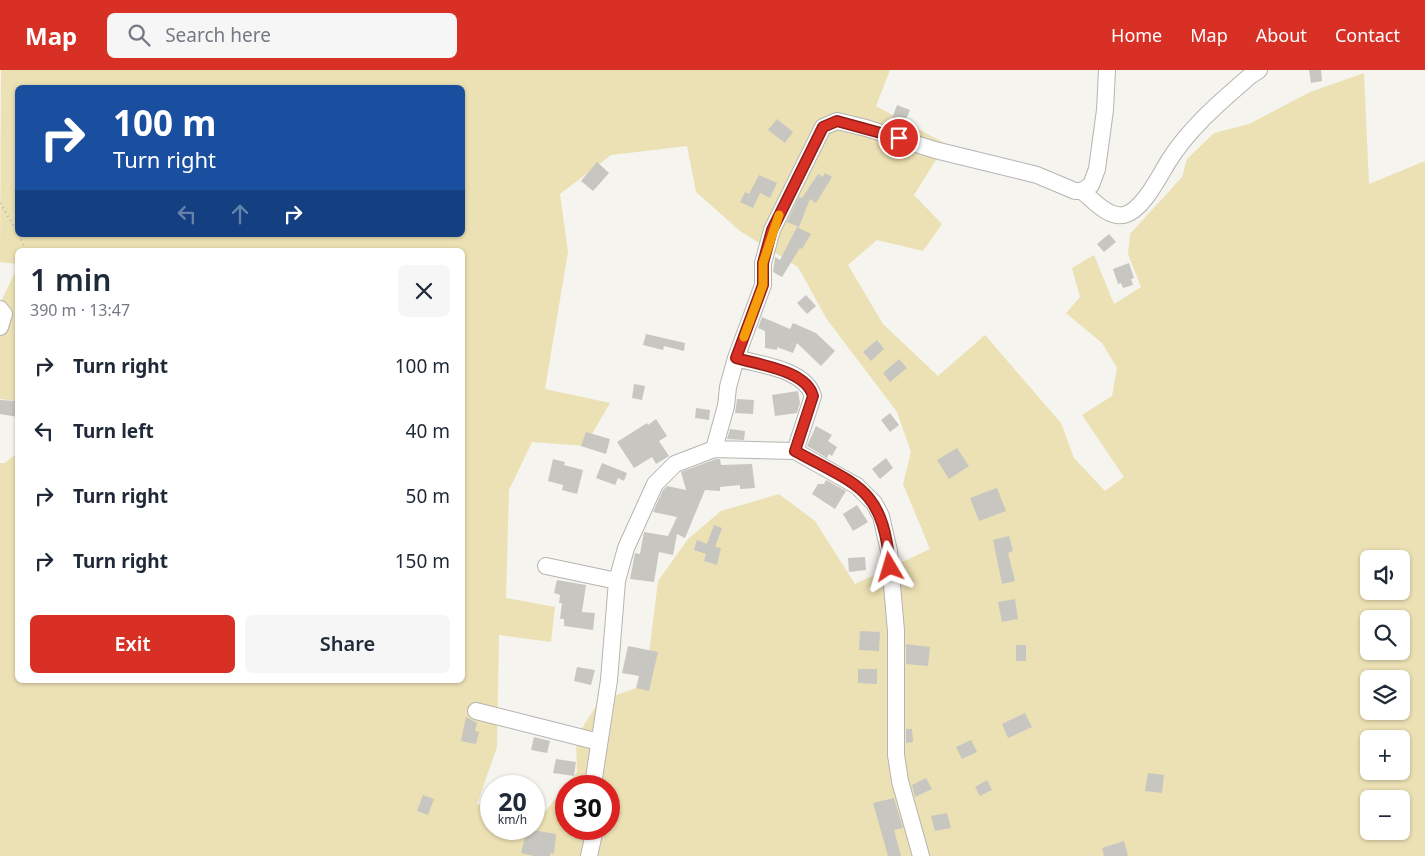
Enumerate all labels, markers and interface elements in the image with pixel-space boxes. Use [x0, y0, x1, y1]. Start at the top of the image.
search box [107, 13, 457, 58]
text: Map [25, 19, 77, 52]
icon: search [125, 21, 153, 49]
text: Search here [165, 22, 271, 48]
text: Home [1111, 23, 1162, 47]
text: Map [1190, 23, 1228, 47]
text: About [1256, 23, 1307, 47]
text: Contact [1335, 23, 1400, 47]
text: 100 m [113, 99, 216, 146]
icon: right [30, 105, 95, 170]
pin [878, 117, 920, 159]
icon: arrive [885, 124, 913, 152]
text: Turn right [113, 144, 216, 174]
icon: left [173, 200, 201, 228]
icon: ahead [226, 200, 254, 228]
icon: right [279, 200, 307, 228]
text: 1 min [30, 259, 111, 300]
button: close [398, 265, 450, 317]
text: 390 m · 13:47 [30, 299, 130, 321]
icon: right [30, 352, 58, 380]
text: Turn right [73, 353, 168, 379]
text: 100 m [395, 353, 450, 379]
icon: left [30, 417, 58, 445]
text: Turn left [73, 418, 154, 444]
text: 40 m [406, 418, 450, 444]
icon: right [30, 482, 58, 510]
text: Turn right [73, 483, 168, 509]
text: 50 m [406, 483, 450, 509]
position arrow [863, 540, 915, 592]
icon: right [30, 547, 58, 575]
text: Turn right [73, 548, 168, 574]
text: 150 m [395, 548, 450, 574]
map controls [1360, 550, 1410, 840]
button: sound [1360, 550, 1410, 600]
button: search [1360, 610, 1410, 660]
button: Exit [30, 615, 235, 673]
button: Share [245, 615, 450, 673]
button: layers [1360, 670, 1410, 720]
button: + [1360, 730, 1410, 780]
speed limit sign: 30 [555, 775, 620, 840]
text: 20 [498, 784, 527, 818]
button: − [1360, 790, 1410, 840]
text: km/h [498, 811, 527, 828]

